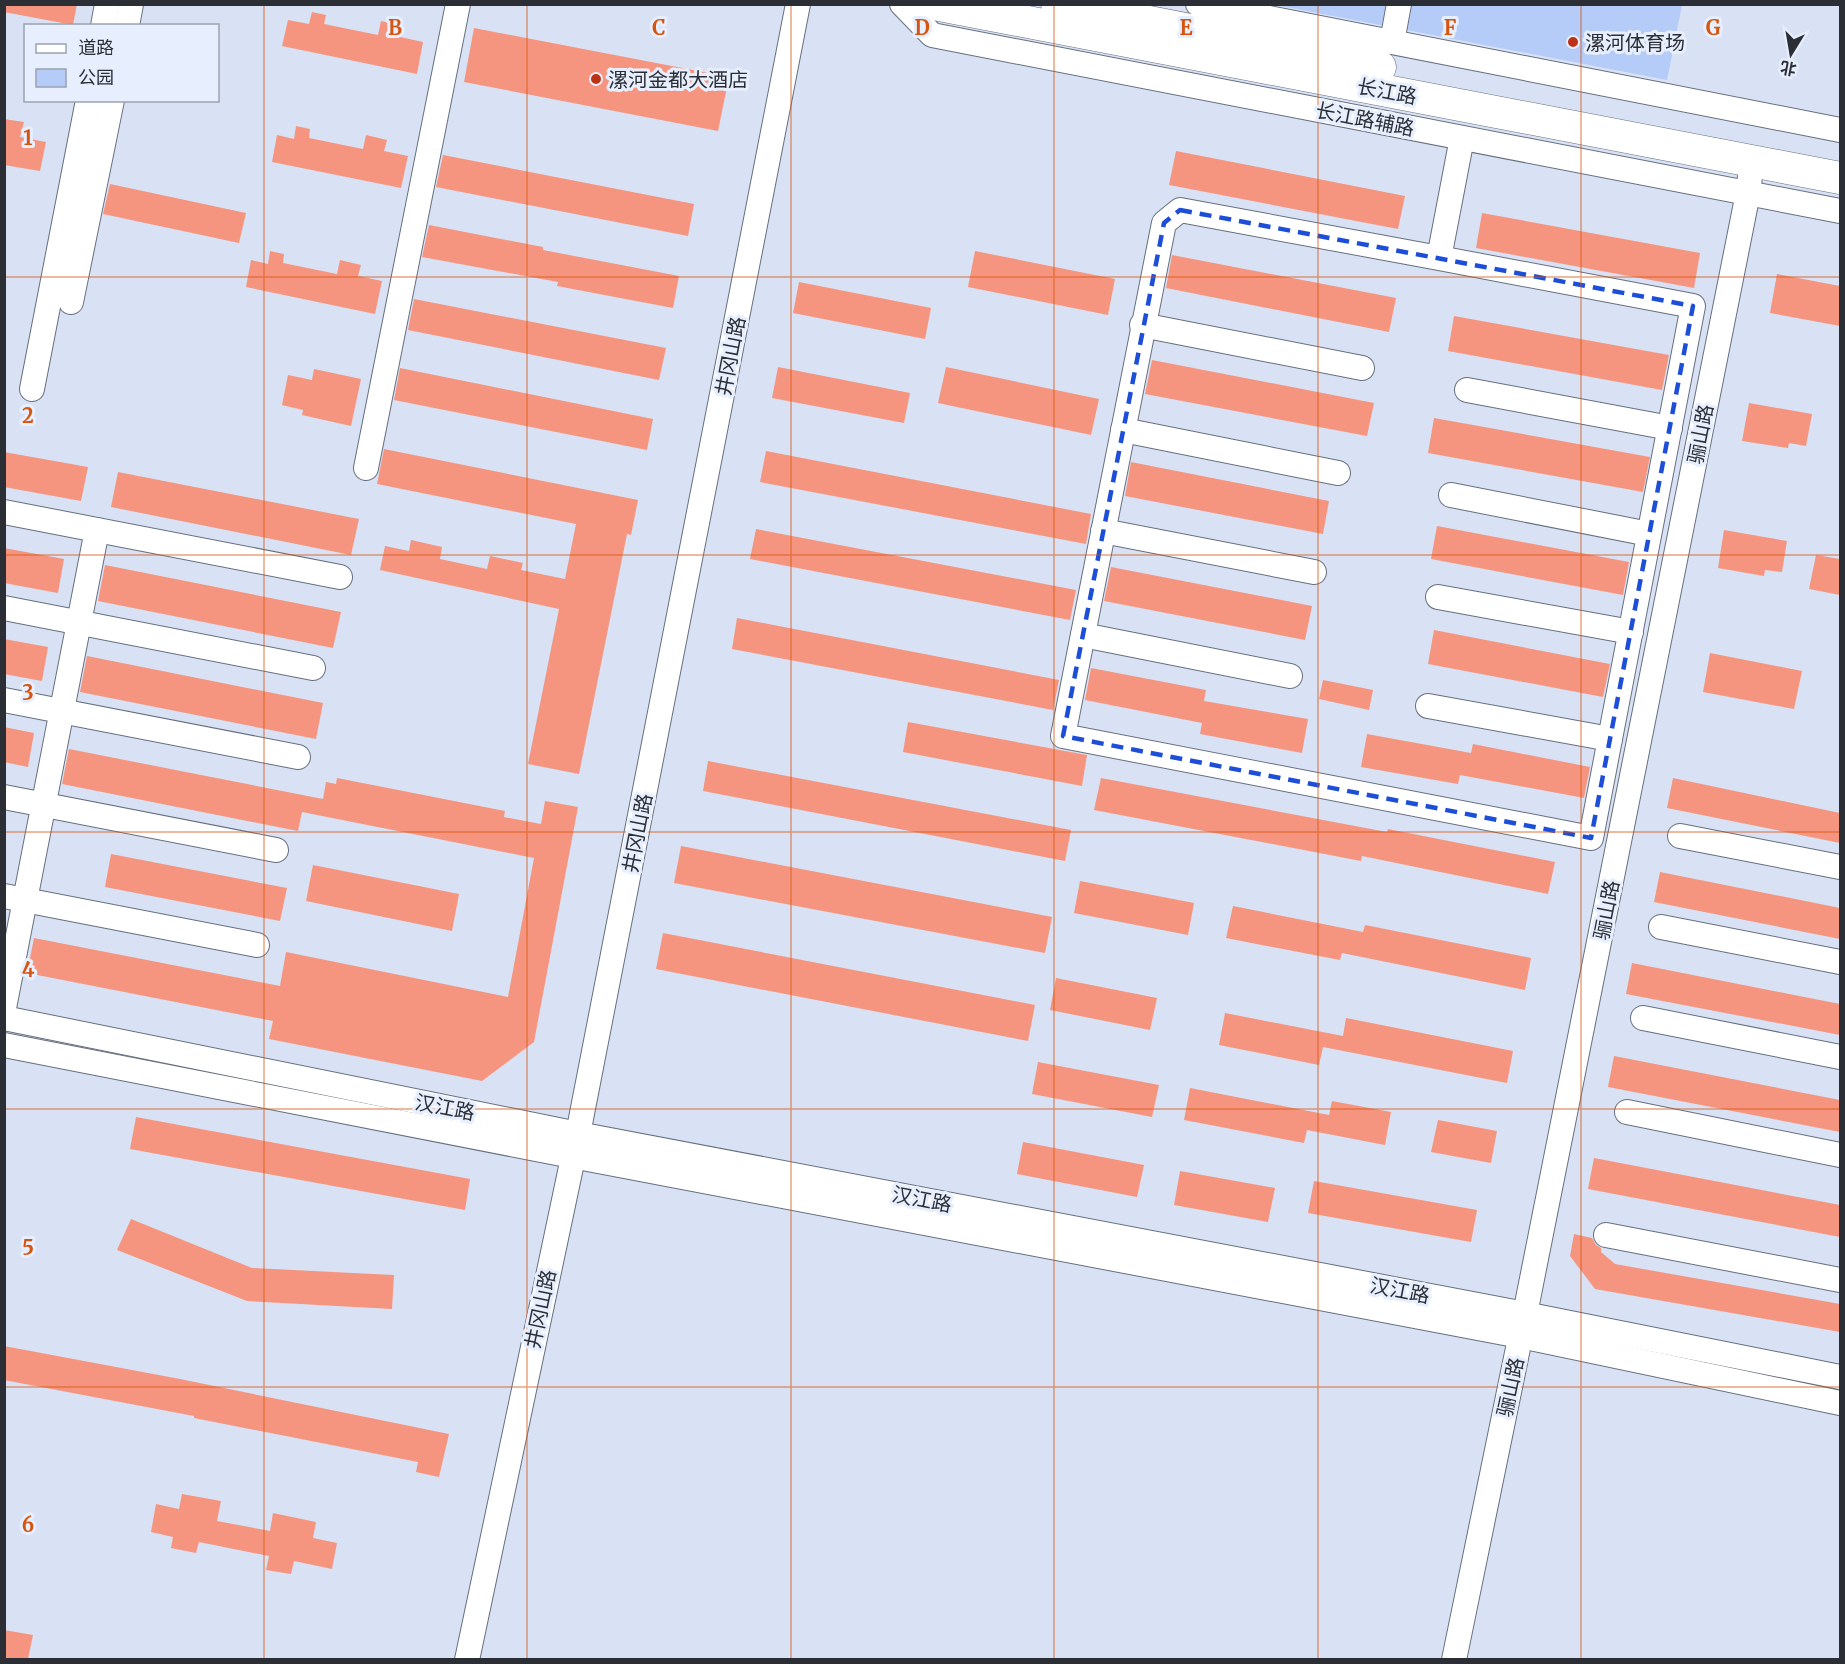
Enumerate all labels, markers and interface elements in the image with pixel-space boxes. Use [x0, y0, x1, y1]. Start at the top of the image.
text: B [388, 15, 402, 40]
text: C [652, 15, 666, 40]
text: D [914, 15, 930, 40]
text: E [1179, 15, 1193, 40]
text: F [1444, 15, 1457, 40]
text: G [1706, 15, 1721, 40]
legend [24, 24, 219, 102]
north arrow [1761, 24, 1821, 84]
place label: 漯河体育场 [1585, 30, 1685, 55]
marker: 漯河体育场 [1566, 35, 1580, 49]
text: 道路 [78, 36, 114, 59]
text: 北 [1778, 57, 1798, 80]
text: 公园 [78, 66, 114, 89]
place label: 漯河金都大酒店 [608, 67, 748, 92]
marker: 漯河金都大酒店 [589, 72, 603, 86]
street label: 长江路 [1355, 73, 1419, 109]
street label: 长江路辅路 [1314, 97, 1416, 141]
text: 1 [23, 125, 33, 150]
street label: 井冈山路 [710, 314, 750, 398]
street label: 骊山路 [1682, 402, 1718, 466]
text: 2 [22, 403, 34, 428]
text: 3 [22, 680, 34, 705]
street label: 井冈山路 [617, 791, 657, 875]
street label: 骊山路 [1588, 878, 1624, 942]
text: 4 [22, 957, 35, 982]
street label: 汉江路 [413, 1089, 477, 1125]
street label: 汉江路 [890, 1181, 954, 1217]
text: 5 [22, 1235, 34, 1260]
street label: 井冈山路 [519, 1267, 561, 1351]
street label: 汉江路 [1368, 1272, 1432, 1308]
street label: 骊山路 [1492, 1355, 1528, 1419]
text: 6 [22, 1512, 34, 1537]

